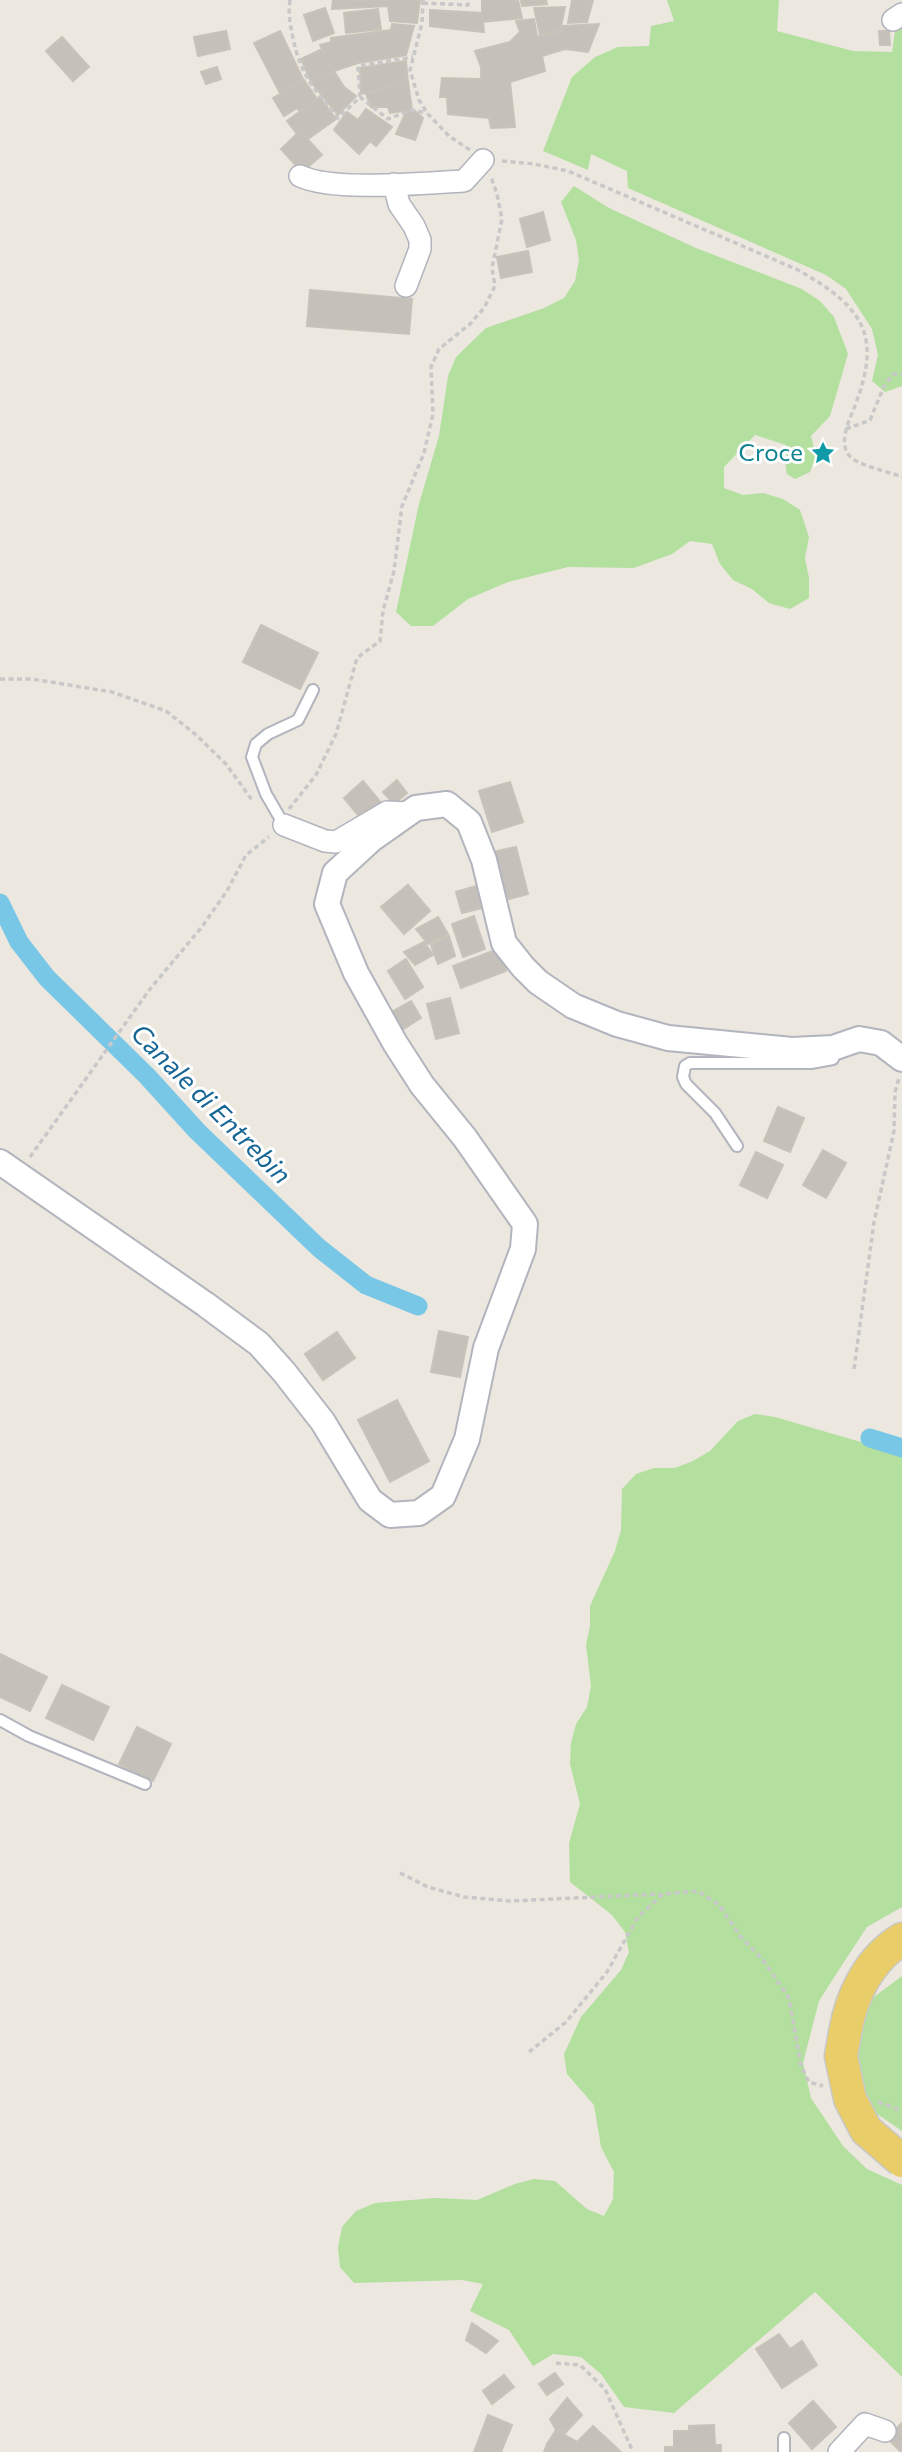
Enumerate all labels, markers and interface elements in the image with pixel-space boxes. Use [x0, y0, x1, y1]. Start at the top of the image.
place label: Croce [739, 437, 803, 466]
place icon: Croce [809, 439, 837, 467]
water label: Canale di Entrebin [126, 1017, 298, 1189]

